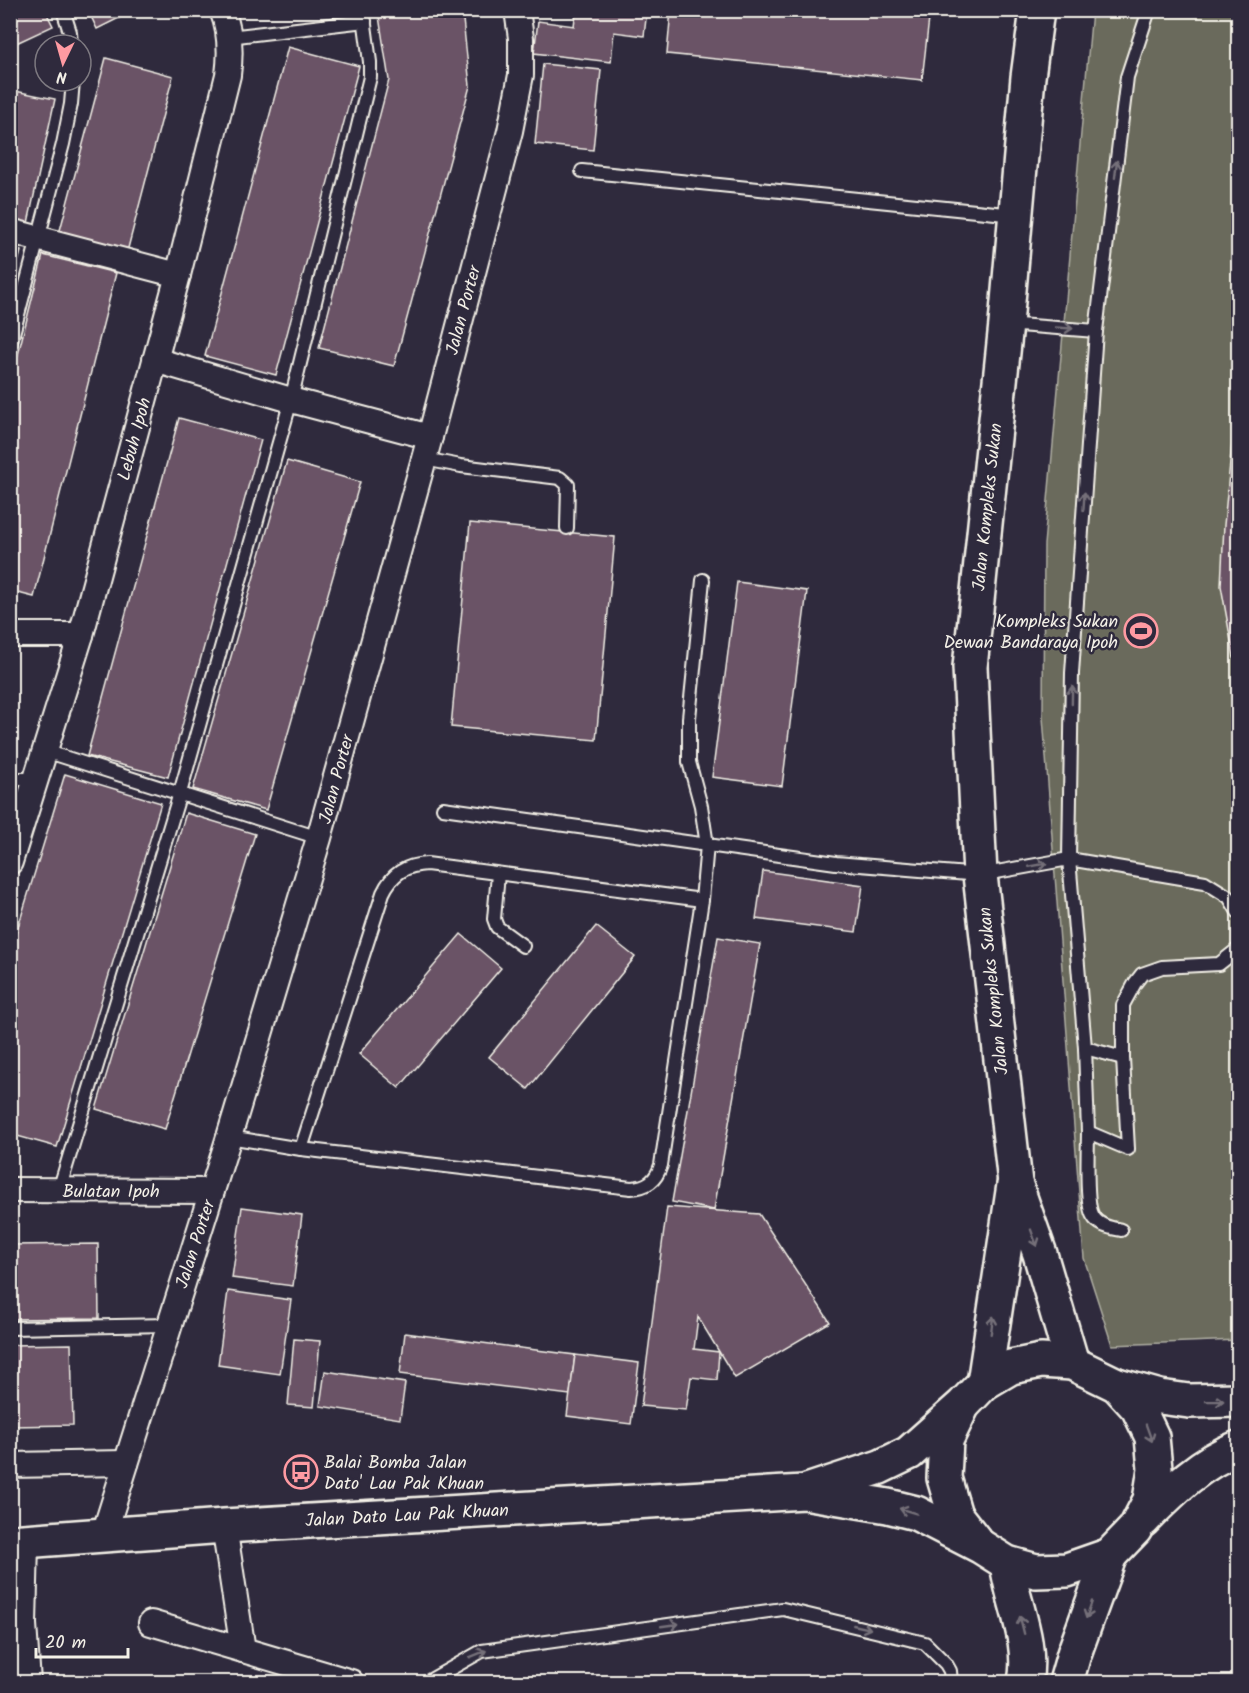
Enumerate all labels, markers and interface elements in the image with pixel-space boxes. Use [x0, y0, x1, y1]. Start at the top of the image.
north arrow [33, 33, 93, 93]
text: N [56, 64, 68, 89]
one-way arrow [1111, 160, 1122, 180]
street label: Jalan Porter [439, 261, 491, 358]
one-way arrow [1054, 323, 1074, 334]
street label: Lebuh Ipoh [110, 395, 160, 484]
street label: Jalan Kompleks Sukan [965, 422, 1012, 593]
one-way arrow [1079, 491, 1090, 511]
place label: Kompleks Sukan Dewan Bandaraya Ipoh [944, 608, 1118, 658]
sports icon: Kompleks Sukan Dewan Bandaraya Ipoh [1123, 613, 1159, 649]
one-way arrow [1066, 686, 1077, 706]
street label: Jalan Porter [312, 730, 364, 827]
one-way arrow [1028, 859, 1047, 870]
street label: Jalan Kompleks Sukan [971, 905, 1018, 1076]
street label: Bulatan Ipoh [62, 1178, 160, 1207]
street label: Jalan Porter [169, 1196, 225, 1292]
one-way arrow [1030, 1228, 1041, 1247]
one-way arrow [987, 1315, 998, 1335]
one-way arrow [1205, 1395, 1225, 1406]
one-way arrow [1144, 1423, 1155, 1441]
place label: Balai Bomba Jalan Dato' Lau Pak Khuan [324, 1449, 484, 1499]
bus stop icon: Balai Bomba Jalan Dato' Lau Pak Khuan [283, 1454, 319, 1490]
street label: Jalan Dato Lau Pak Khuan [304, 1497, 510, 1536]
one-way arrow [899, 1505, 918, 1516]
one-way arrow [1083, 1600, 1094, 1619]
one-way arrow [1015, 1616, 1027, 1635]
one-way arrow [660, 1619, 679, 1630]
scale bar [36, 1621, 128, 1659]
one-way arrow [852, 1622, 871, 1634]
text: 20 m [45, 1629, 86, 1658]
one-way arrow [468, 1648, 486, 1659]

